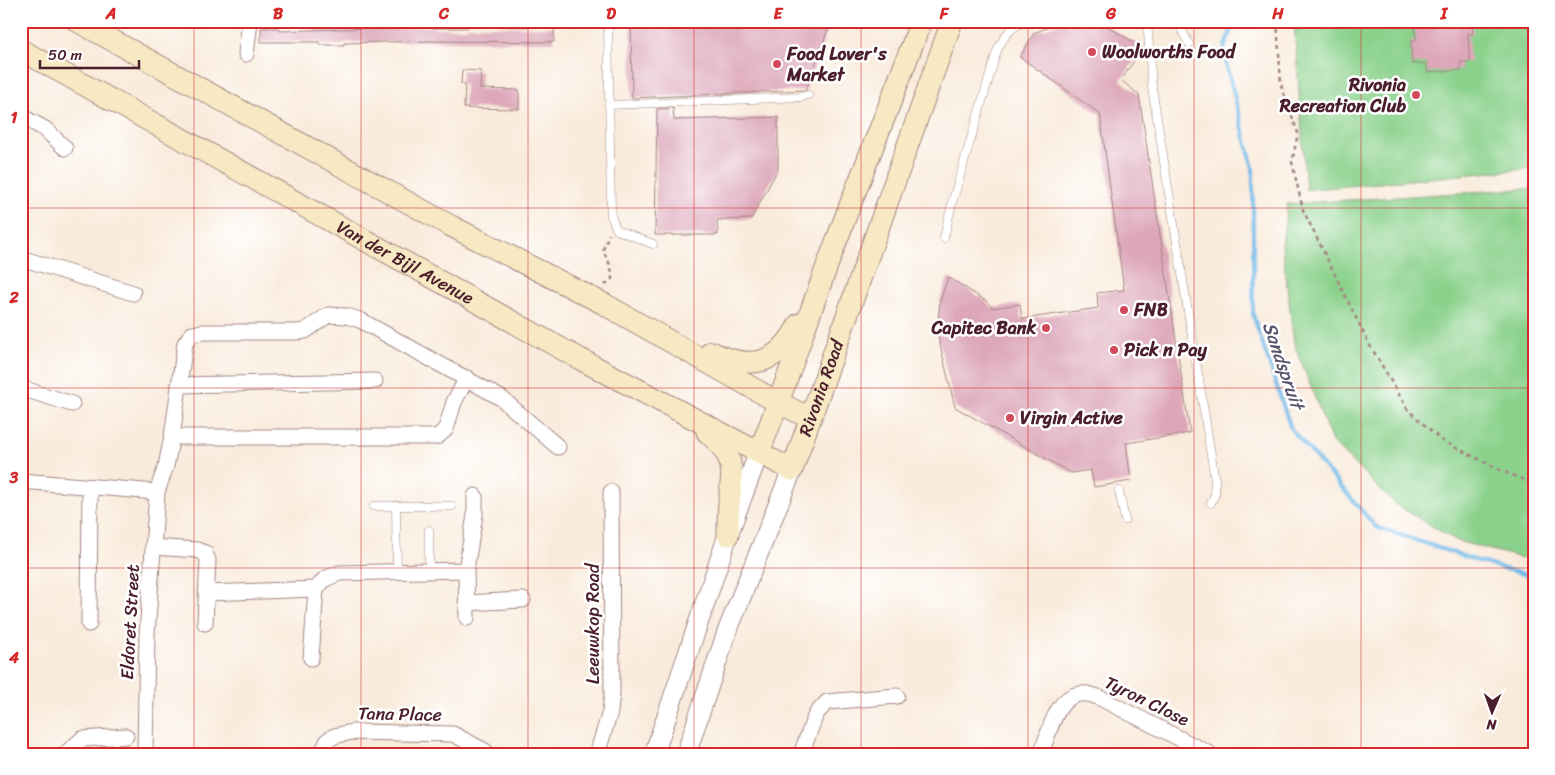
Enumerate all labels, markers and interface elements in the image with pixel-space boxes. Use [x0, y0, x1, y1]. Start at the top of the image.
text: A [105, 0, 116, 28]
text: B [273, 0, 284, 28]
text: C [438, 0, 450, 28]
text: D [606, 0, 616, 28]
text: E [774, 0, 784, 28]
text: F [939, 0, 950, 28]
text: G [1105, 0, 1117, 28]
text: H [1271, 0, 1284, 28]
text: I [1440, 0, 1449, 28]
place label: Woolworths Food [1102, 36, 1236, 68]
scale bar [40, 38, 139, 70]
place label: Food Lover's Market [786, 38, 887, 91]
text: 50 m [48, 42, 83, 68]
marker: Woolworths Food [1086, 46, 1098, 58]
marker: Food Lover's Market [771, 58, 783, 70]
place label: Rivonia Recreation Club [1279, 69, 1406, 122]
marker: Rivonia Recreation Club [1410, 89, 1422, 101]
text: 1 [11, 103, 18, 132]
street label: Van der Bijl Avenue [330, 211, 480, 314]
text: 2 [8, 283, 19, 312]
place label: FNB [1133, 294, 1168, 326]
marker: FNB [1118, 304, 1130, 316]
place label: Capitec Bank [930, 312, 1036, 344]
water label: Sandspruit [1253, 317, 1315, 416]
marker: Capitec Bank [1040, 322, 1052, 334]
street label: Rivonia Road [789, 334, 854, 441]
place label: Pick n Pay [1124, 334, 1208, 366]
marker: Pick n Pay [1108, 344, 1120, 356]
place label: Virgin Active [1020, 402, 1124, 434]
marker: Virgin Active [1004, 412, 1016, 424]
text: 3 [9, 463, 19, 492]
street label: Leeuwkop Road [577, 562, 609, 684]
street label: Eldoret Street [111, 563, 149, 680]
text: 4 [8, 643, 19, 672]
street label: Tyron Close [1099, 667, 1195, 736]
north arrow [1468, 688, 1518, 738]
street label: Tana Place [358, 697, 442, 731]
text: N [1486, 712, 1498, 737]

